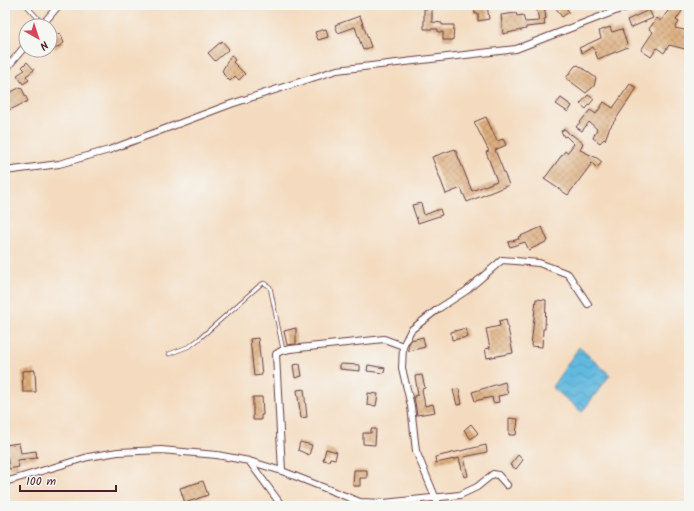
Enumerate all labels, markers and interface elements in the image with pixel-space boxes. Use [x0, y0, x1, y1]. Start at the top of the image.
north arrow [18, 18, 58, 58]
text: N [35, 36, 52, 54]
scale bar [20, 467, 116, 493]
text: 100 m [26, 472, 57, 491]

